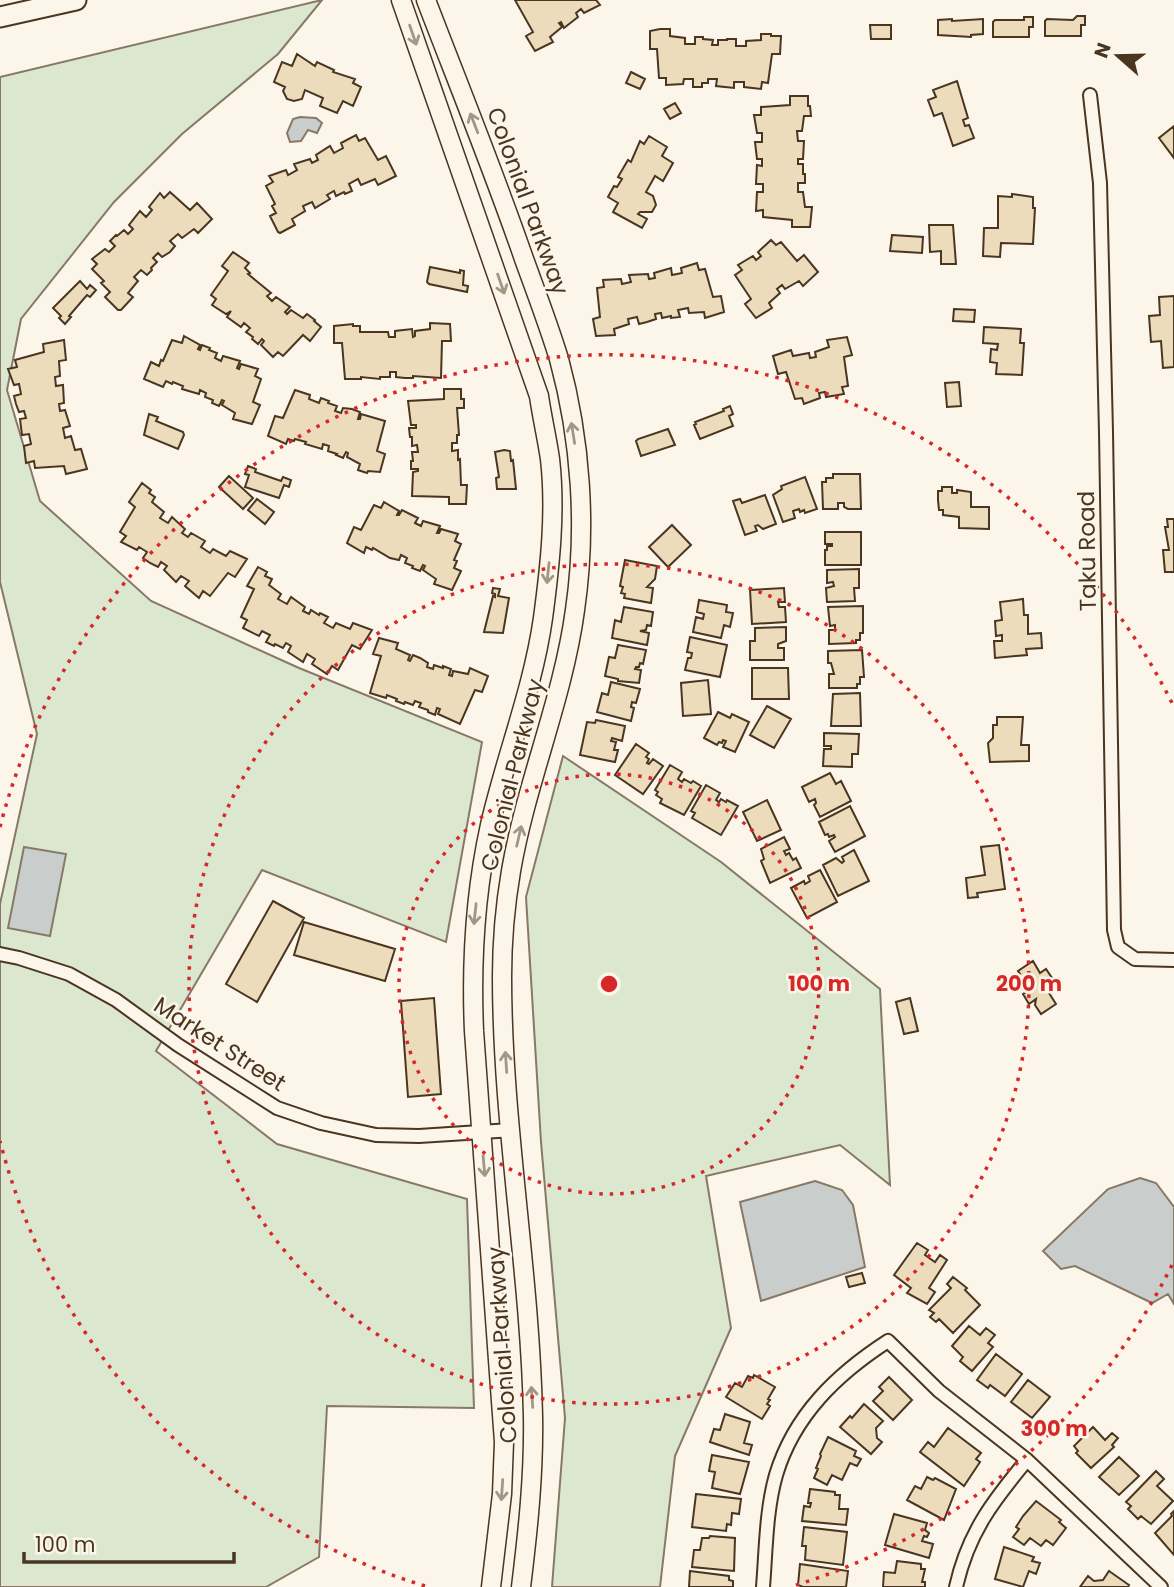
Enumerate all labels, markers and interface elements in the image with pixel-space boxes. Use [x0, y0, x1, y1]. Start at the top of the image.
north arrow [1083, 21, 1153, 91]
one-way arrow [408, 23, 420, 45]
text: N [1087, 39, 1118, 62]
street label: Colonial Parkway [479, 103, 577, 299]
one-way arrow [467, 113, 479, 134]
one-way arrow [496, 273, 508, 295]
one-way arrow [567, 422, 580, 445]
street label: Taku Road [1070, 490, 1104, 612]
one-way arrow [541, 561, 554, 583]
street label: Colonial Parkway [473, 675, 551, 875]
one-way arrow [513, 825, 526, 848]
one-way arrow [469, 903, 482, 925]
text: 100 m [788, 969, 850, 998]
text: 200 m [996, 969, 1062, 998]
centre of rings [597, 972, 621, 996]
street label: Market Street [148, 989, 292, 1099]
one-way arrow [499, 1052, 512, 1074]
one-way arrow [478, 1154, 491, 1177]
street label: Colonial Parkway [479, 1245, 525, 1444]
one-way arrow [525, 1386, 538, 1409]
text: 300 m [1021, 1414, 1087, 1443]
one-way arrow [495, 1479, 508, 1501]
scale bar [24, 1520, 234, 1564]
text: 100 m [35, 1530, 95, 1559]

